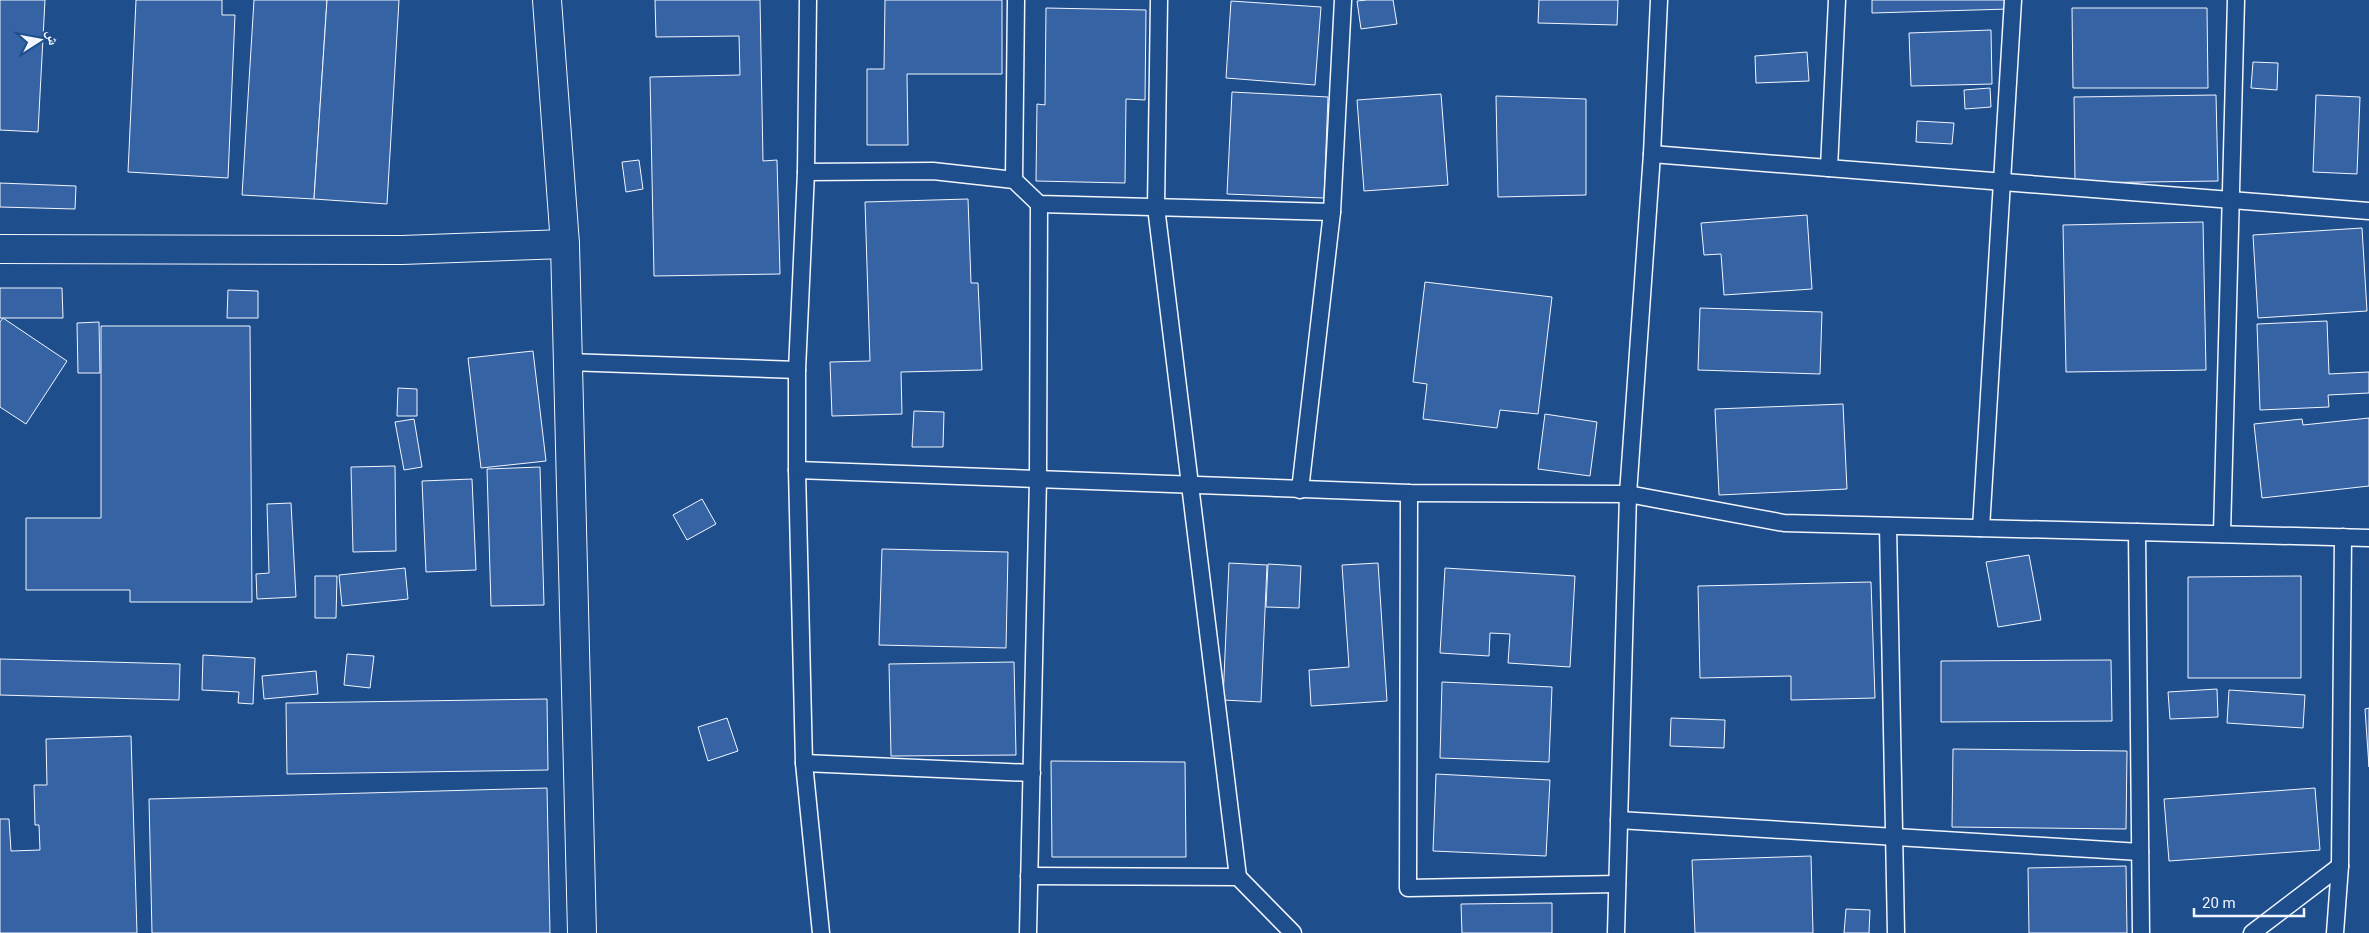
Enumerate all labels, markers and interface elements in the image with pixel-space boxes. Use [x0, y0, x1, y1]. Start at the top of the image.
north arrow [15, 15, 65, 65]
text: ش [43, 29, 62, 47]
scale bar [2194, 886, 2304, 918]
text: 20 m [2202, 894, 2236, 912]

